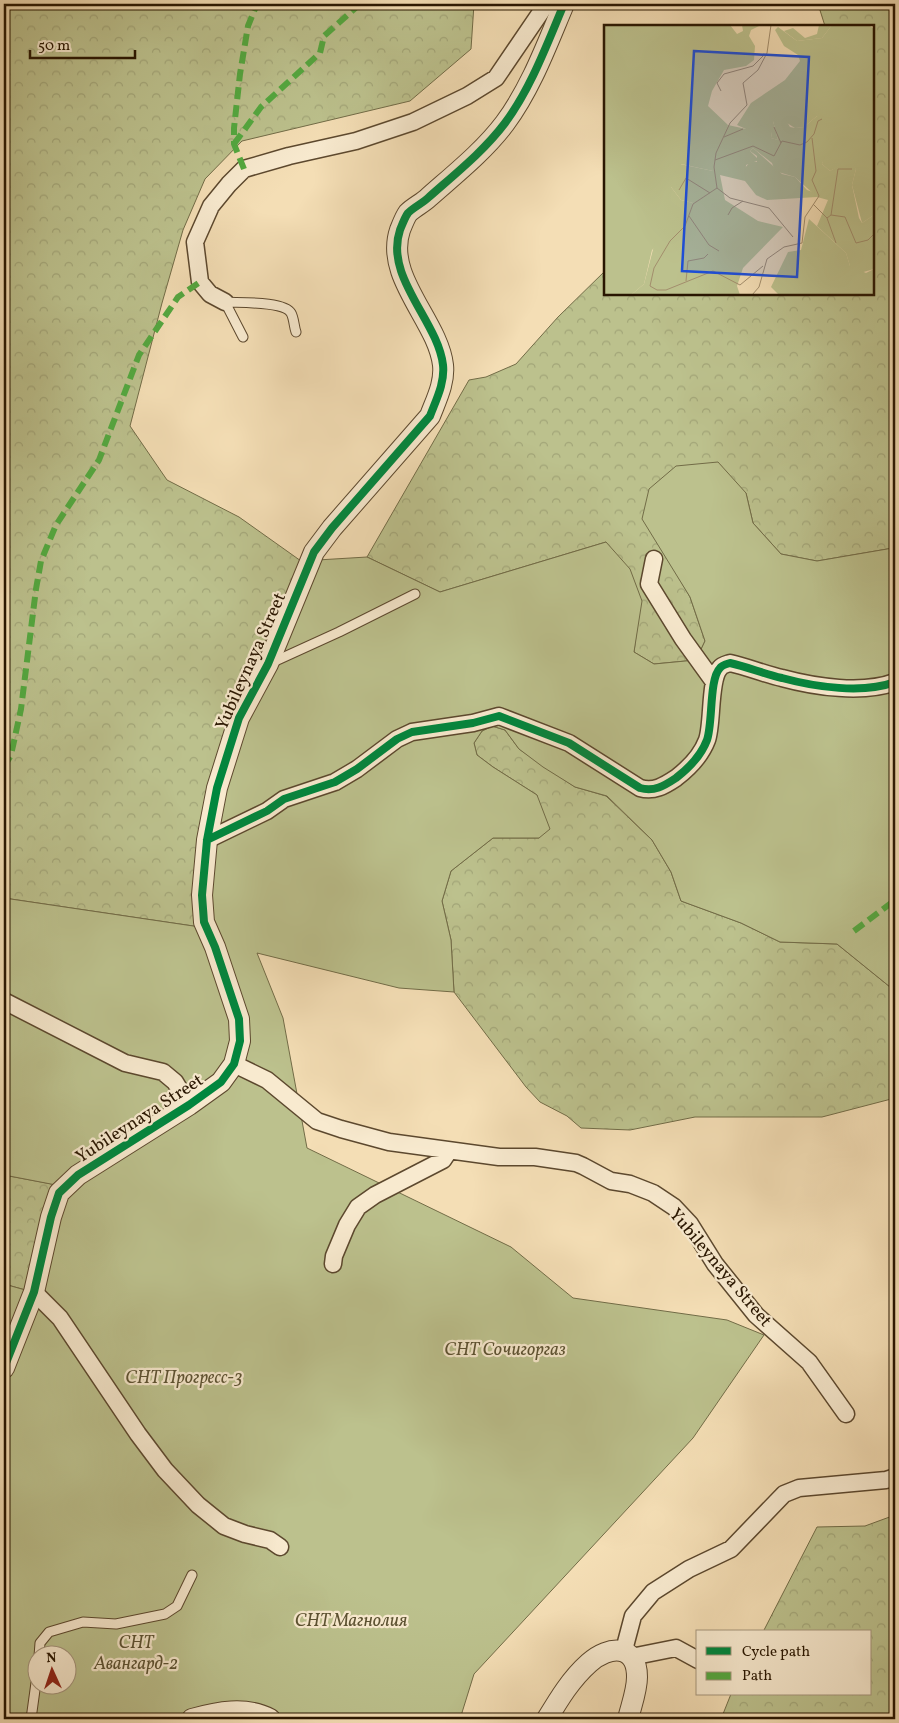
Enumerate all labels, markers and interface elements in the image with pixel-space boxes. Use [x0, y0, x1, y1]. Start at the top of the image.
inset map [604, 25, 874, 295]
scale bar [30, 28, 135, 60]
text: 50 m [38, 36, 70, 57]
street label: Yubileynaya Street [210, 589, 293, 734]
street label: Yubileynaya Street [71, 1068, 209, 1170]
street label: Yubileynaya Street [663, 1203, 777, 1333]
park label: СНТ Сочигоргаз [444, 1338, 566, 1363]
park label: СНТ Прогресс-3 [125, 1366, 243, 1391]
park label: СНТ Магнолия [295, 1609, 407, 1634]
legend [696, 1630, 872, 1696]
park label: СНТ Авангард-2 [93, 1631, 178, 1677]
text: Cycle path [742, 1642, 810, 1663]
north arrow [28, 1646, 78, 1696]
text: N [46, 1649, 57, 1668]
text: Path [742, 1666, 772, 1687]

